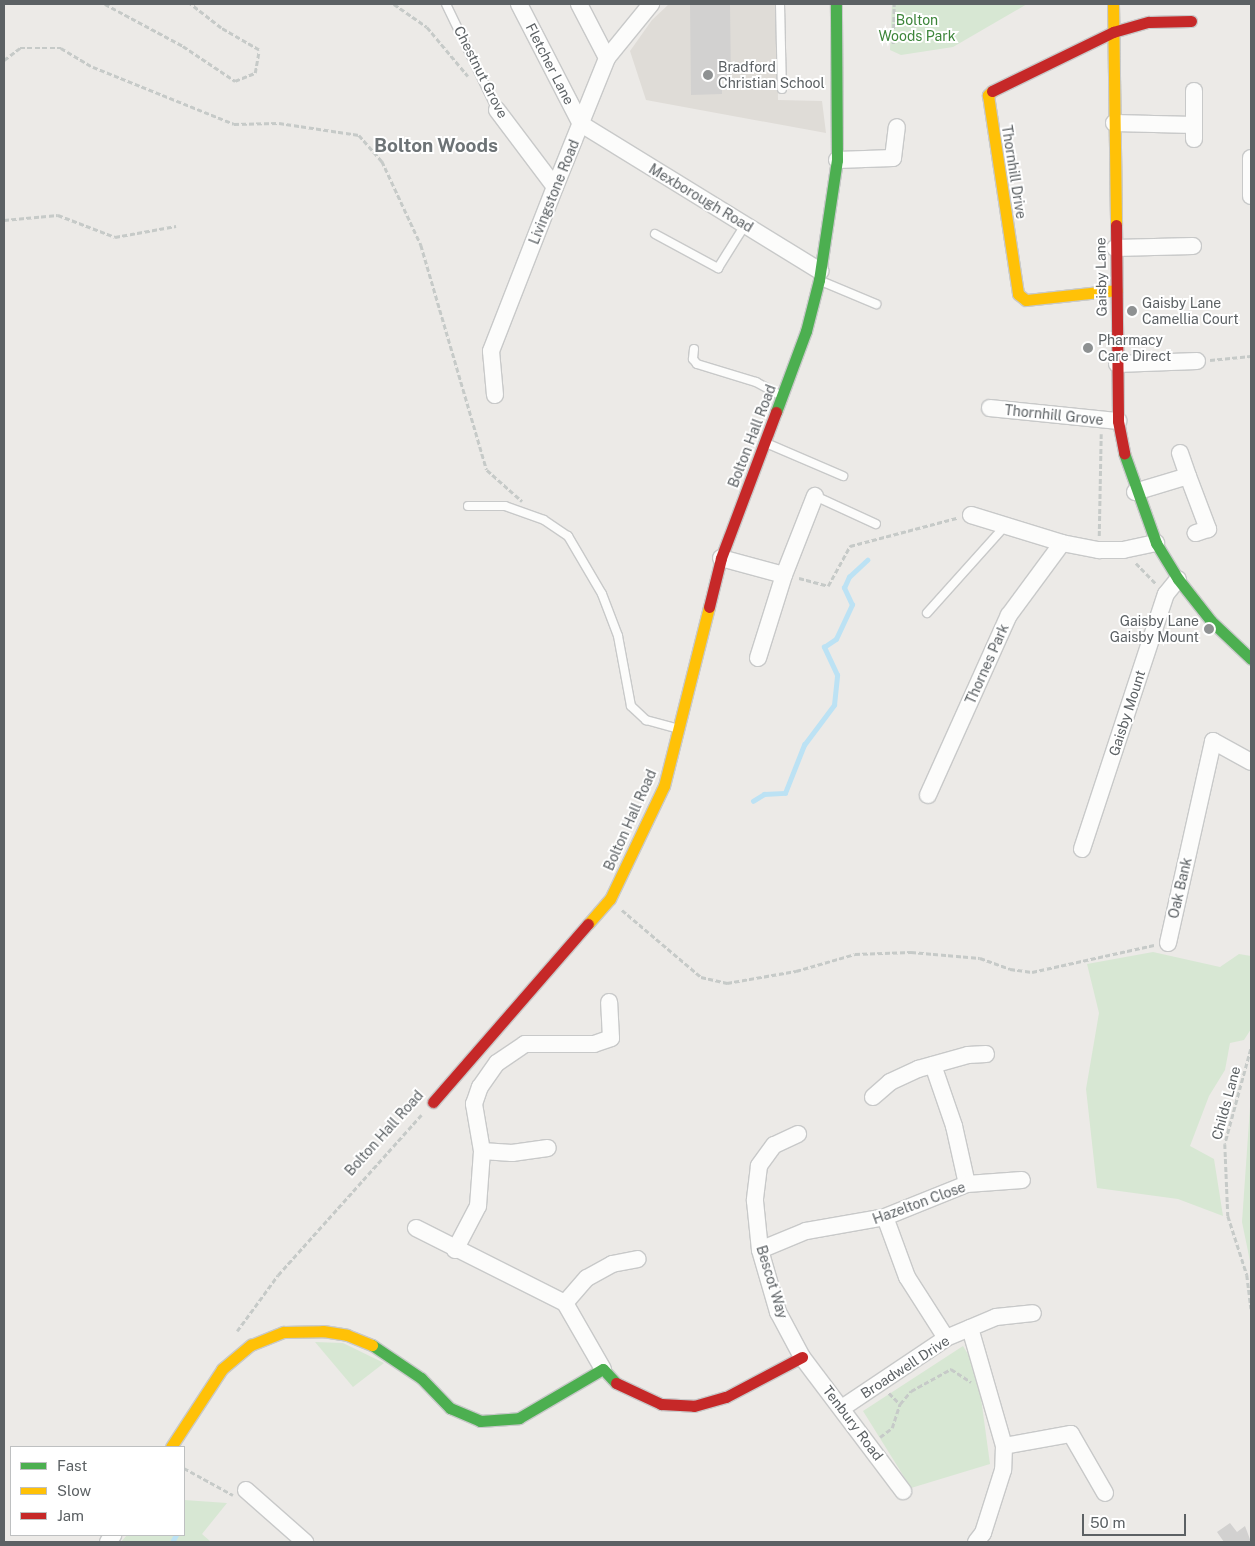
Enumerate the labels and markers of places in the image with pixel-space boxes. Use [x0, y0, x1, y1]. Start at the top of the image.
place label: Bradford Christian School [718, 59, 825, 92]
marker: Bradford Christian School [702, 69, 714, 81]
place label: Gaisby Lane Camellia Court [1142, 295, 1239, 328]
marker: Gaisby Lane Camellia Court [1126, 305, 1138, 317]
place label: Pharmacy Care Direct [1098, 332, 1171, 364]
marker: Pharmacy Care Direct [1082, 342, 1094, 354]
place label: Gaisby Lane Gaisby Mount [1110, 613, 1199, 646]
marker: Gaisby Lane Gaisby Mount [1203, 623, 1215, 635]

